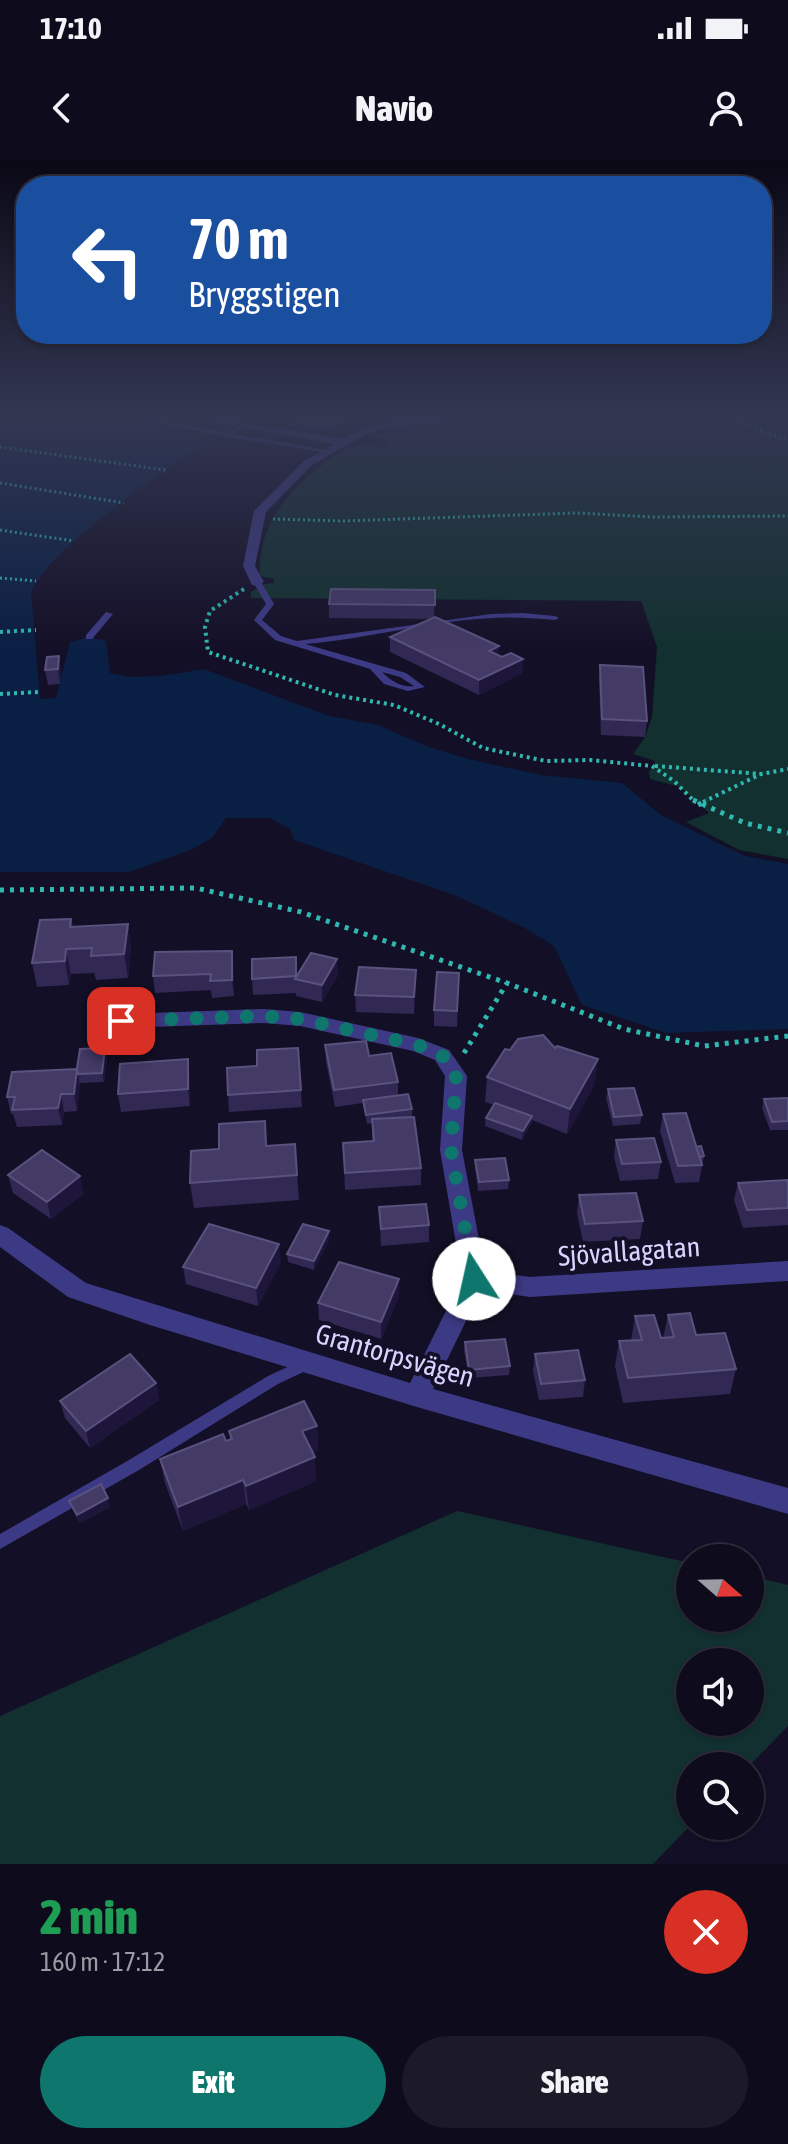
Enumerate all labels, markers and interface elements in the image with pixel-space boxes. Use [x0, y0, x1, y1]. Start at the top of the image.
text: 17:10 [40, 11, 102, 45]
icon: back [40, 86, 84, 130]
icon: person [704, 86, 748, 130]
text: Navio [355, 87, 433, 129]
text: 70 m [188, 207, 289, 271]
icon: left [56, 208, 160, 312]
text: Bryggstigen [188, 273, 341, 315]
pin [87, 987, 155, 1055]
icon: arrive [99, 999, 143, 1043]
street label: Sjövallagatan [557, 1230, 701, 1272]
position arrow [432, 1237, 516, 1321]
street label: Grantorpsvägen [312, 1317, 478, 1393]
north arrow [676, 1544, 764, 1632]
map controls [676, 1544, 764, 1840]
button: sound [676, 1648, 764, 1736]
button: search [676, 1752, 764, 1840]
text: 2 min [40, 1889, 138, 1944]
button: close [664, 1890, 748, 1974]
text: 160 m · 17:12 [40, 1947, 165, 1977]
button: Exit [40, 2036, 386, 2128]
button: Share [402, 2036, 748, 2128]

